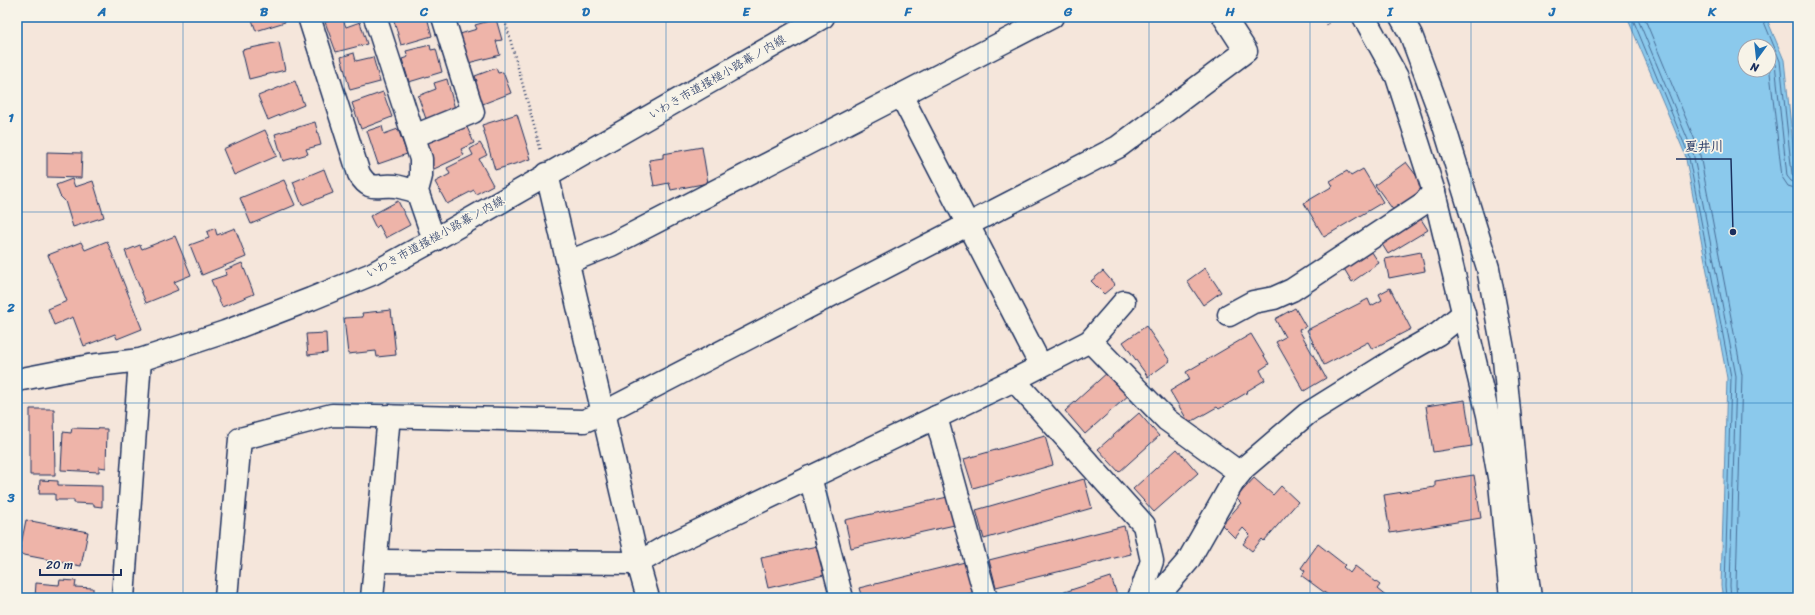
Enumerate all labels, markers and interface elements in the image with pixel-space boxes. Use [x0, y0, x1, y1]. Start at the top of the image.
text: A [97, 0, 106, 23]
text: B [260, 0, 269, 23]
text: C [419, 0, 429, 23]
text: D [582, 0, 590, 23]
text: E [742, 0, 751, 23]
text: F [903, 0, 912, 23]
text: G [1063, 0, 1073, 23]
text: H [1224, 0, 1235, 23]
text: I [1386, 0, 1394, 23]
text: J [1548, 0, 1556, 23]
text: K [1707, 0, 1717, 23]
street label: いわき市道搔槌小路幕ノ内線 [644, 28, 790, 126]
north arrow [1737, 38, 1777, 78]
text: N [1748, 57, 1762, 78]
text: 1 [8, 106, 14, 129]
callout: 夏井川 [1676, 134, 1731, 159]
text: 夏井川 [1684, 135, 1724, 158]
street label: いわき市道搔槌小路幕ノ内線 [361, 190, 509, 284]
text: 2 [6, 296, 15, 319]
text: 3 [6, 486, 15, 509]
scale bar [40, 551, 121, 577]
text: 20 m [46, 554, 73, 576]

